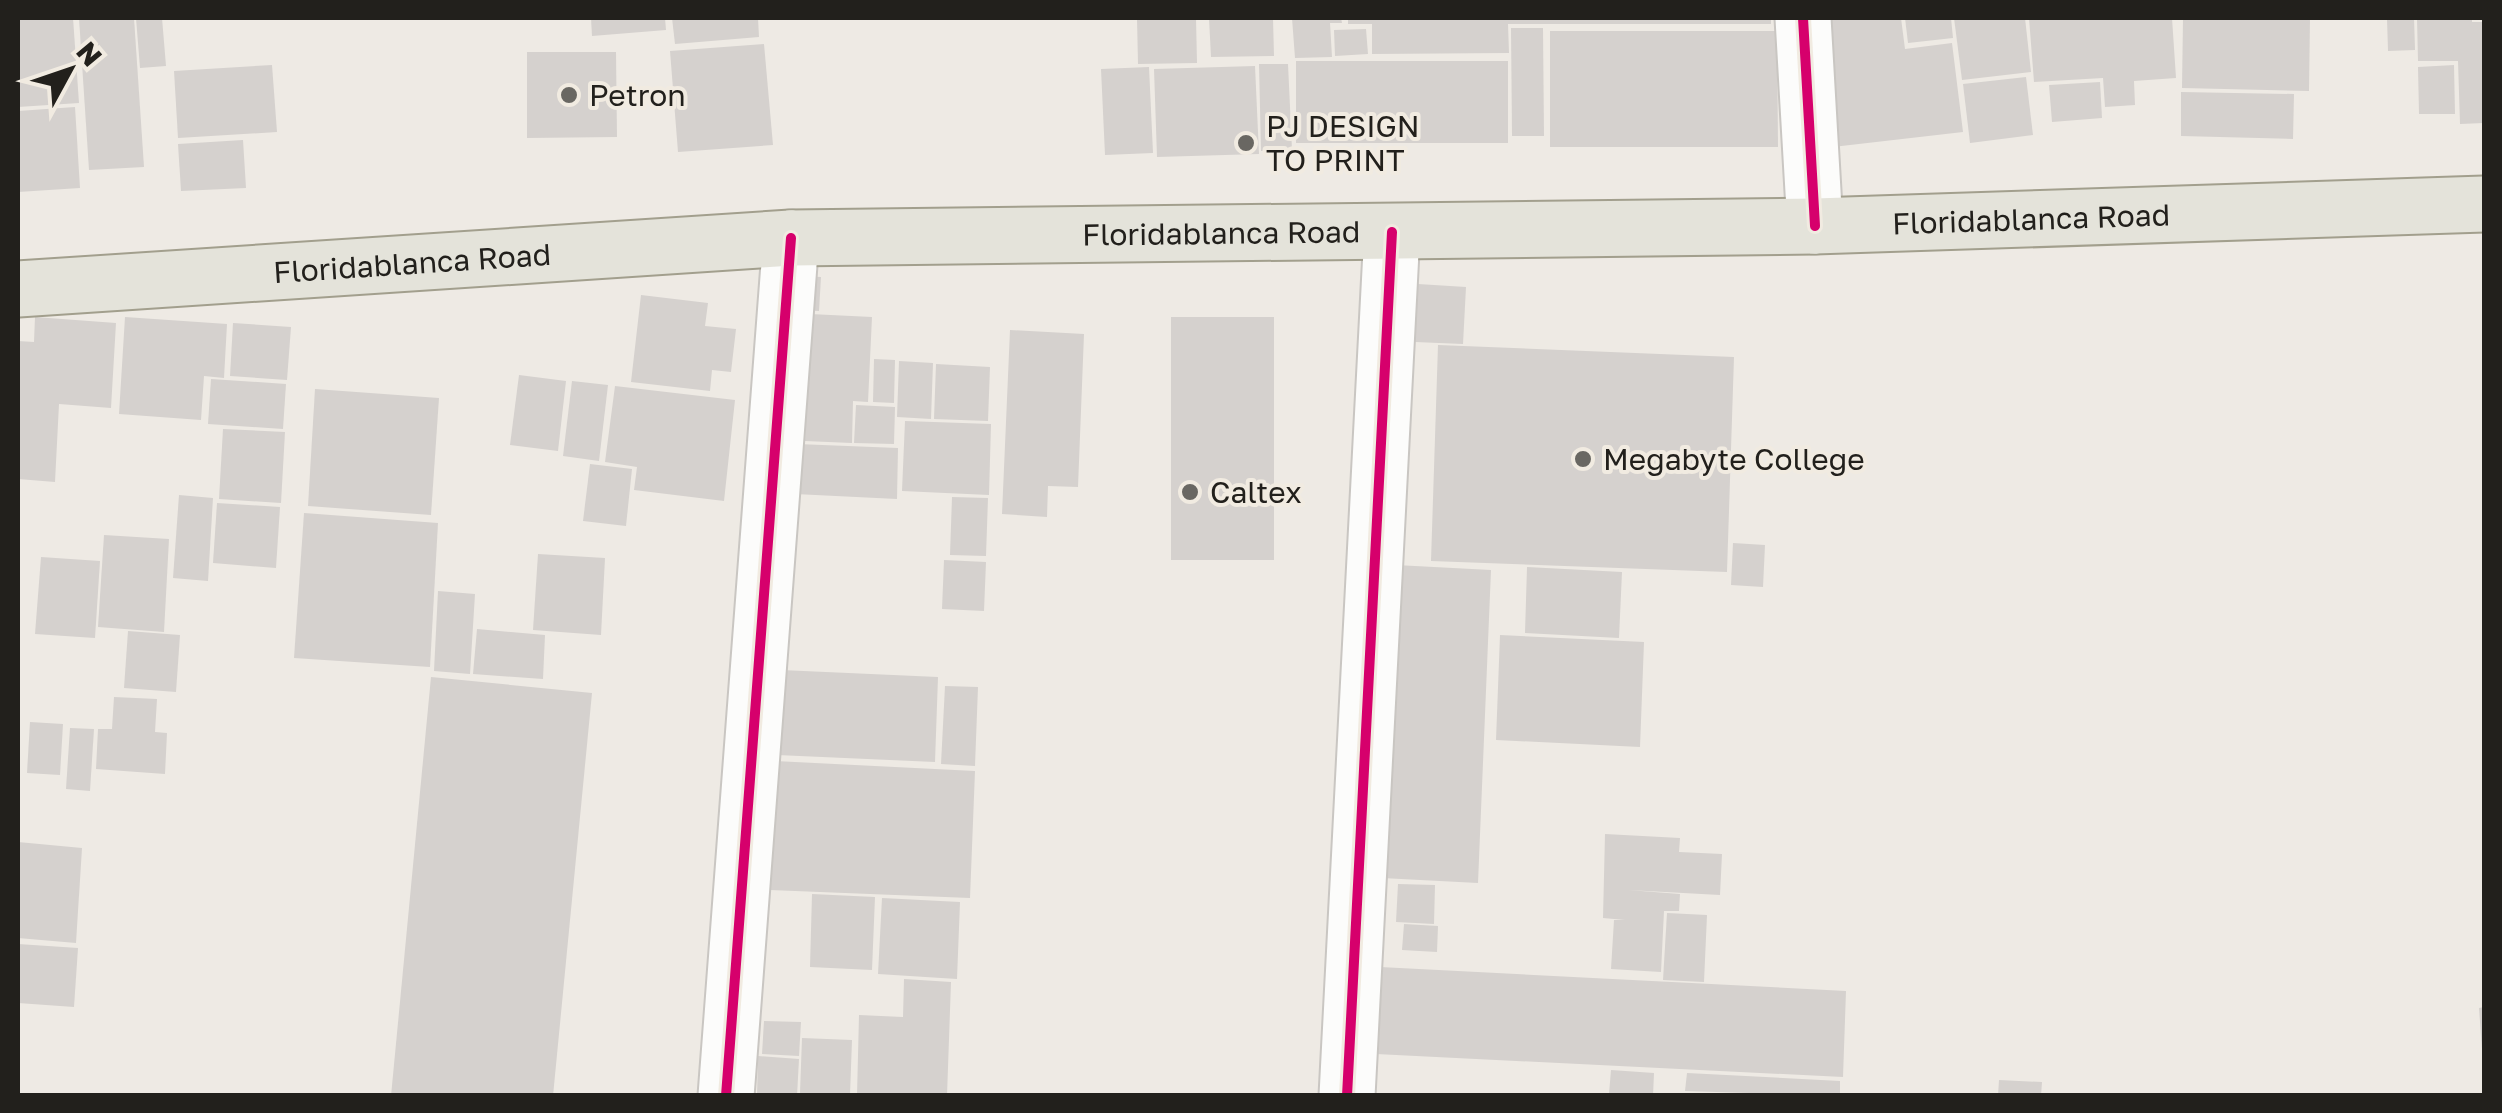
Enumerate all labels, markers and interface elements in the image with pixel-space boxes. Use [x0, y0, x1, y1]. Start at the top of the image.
north arrow [20, 20, 120, 120]
text: N [70, 35, 109, 72]
place label: Petron [589, 77, 686, 113]
marker: Petron [558, 84, 580, 106]
place label: PJ DESIGN TO PRINT [1266, 108, 1420, 178]
marker: PJ DESIGN TO PRINT [1235, 132, 1257, 154]
street label: Floridablanca Road [1892, 196, 2171, 241]
street label: Floridablanca Road [1082, 213, 1361, 253]
street label: Floridablanca Road [272, 236, 552, 290]
place label: Megabyte College [1603, 441, 1865, 477]
marker: Megabyte College [1572, 448, 1594, 470]
place label: Caltex [1210, 474, 1302, 510]
marker: Caltex [1179, 481, 1201, 503]

